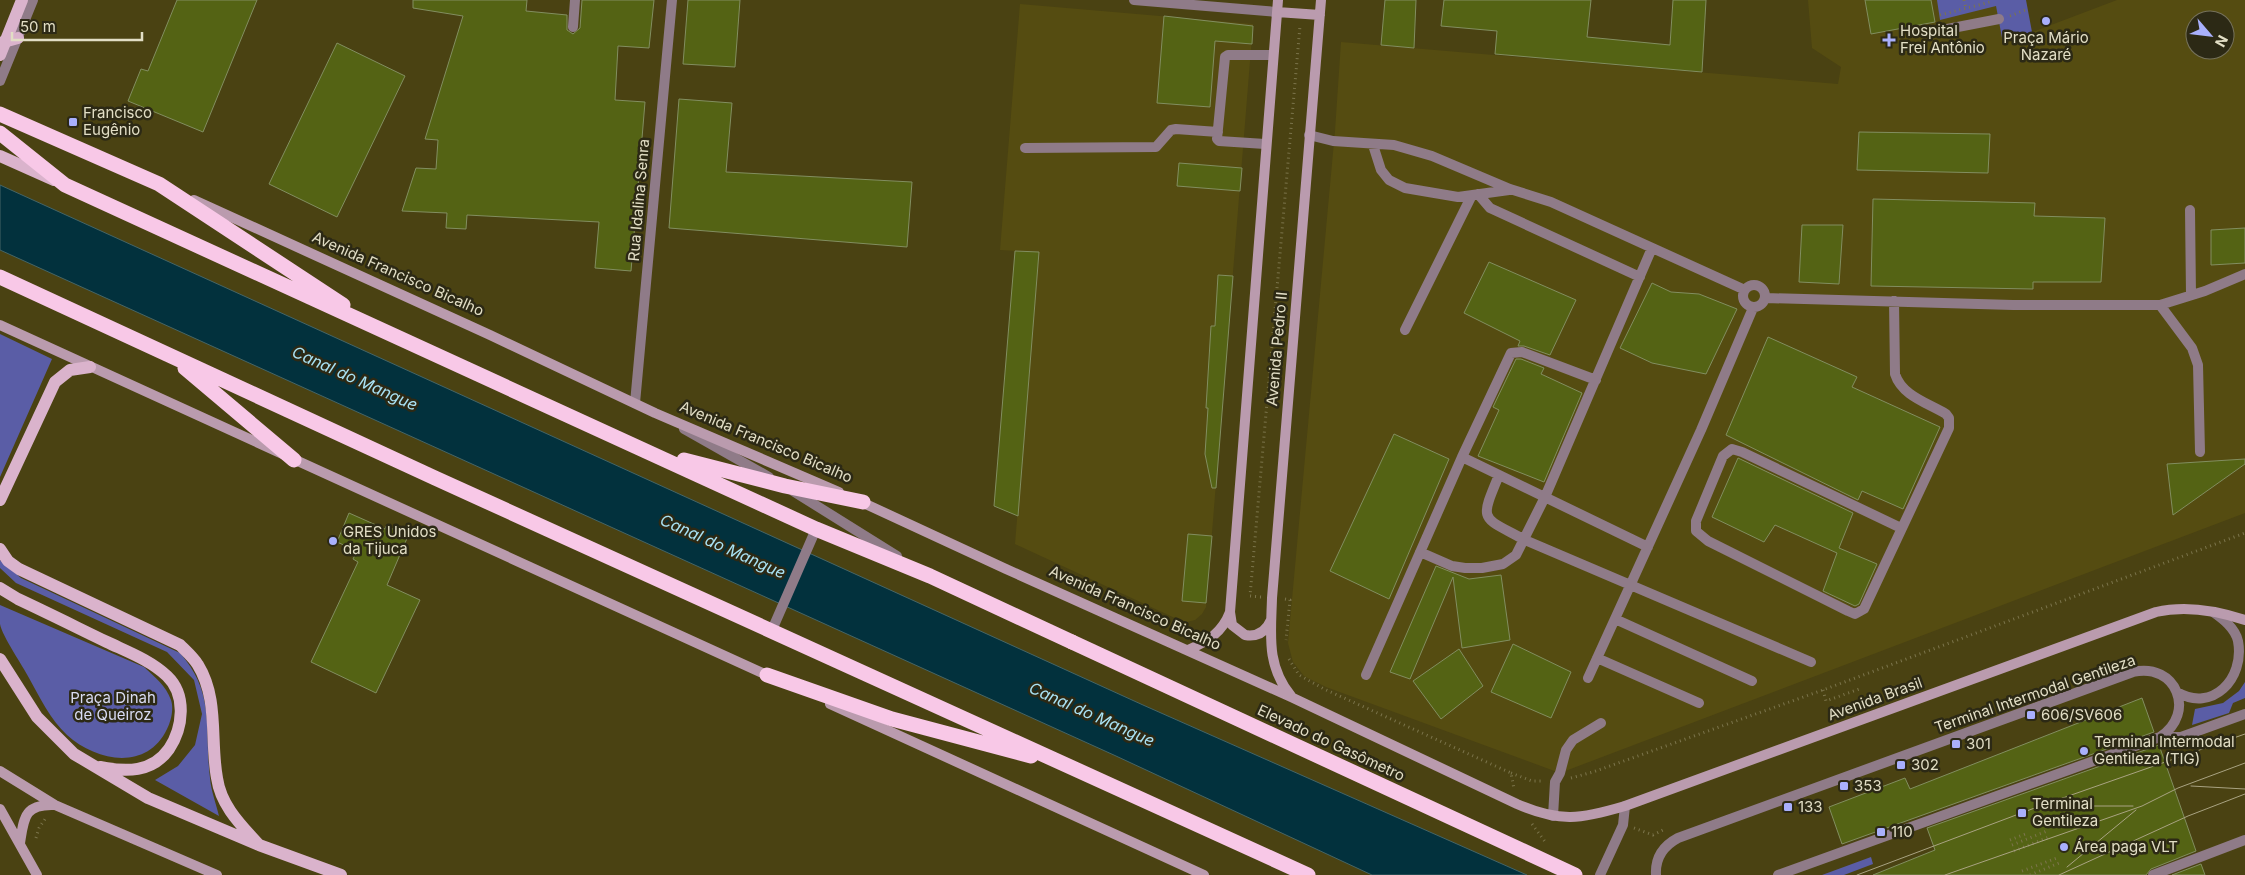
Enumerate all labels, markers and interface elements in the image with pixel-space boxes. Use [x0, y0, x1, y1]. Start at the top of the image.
scale bar [12, 10, 142, 42]
north arrow [2185, 10, 2235, 60]
marker: Praça Mário Nazaré [2040, 15, 2052, 27]
text: 50 m [20, 17, 56, 36]
place label: Hospital Frei Antônio [1900, 21, 1985, 57]
place label: Praça Mário Nazaré [2003, 28, 2089, 64]
marker: Hospital Frei Antônio [1882, 33, 1896, 47]
text: N [2212, 33, 2232, 50]
place label: Francisco Eugênio [83, 103, 152, 139]
marker: Francisco Eugênio [67, 116, 79, 128]
street label: Rua Idalina Senra [624, 138, 653, 262]
street label: Avenida Francisco Bicalho [309, 227, 487, 320]
street label: Avenida Pedro II [1262, 291, 1291, 407]
water label: Canal do Mangue [289, 341, 421, 415]
street label: Avenida Francisco Bicalho [677, 396, 855, 487]
water label: Canal do Mangue [657, 509, 789, 583]
place label: GRES Unidos da Tijuca [343, 522, 437, 558]
marker: GRES Unidos da Tijuca [327, 535, 339, 547]
street label: Avenida Francisco Bicalho [1046, 561, 1224, 654]
street label: Terminal Intermodal Gentileza [1932, 650, 2138, 737]
street label: Avenida Brasil [1825, 673, 1925, 724]
water label: Canal do Mangue [1026, 677, 1158, 751]
park label: Praça Dinah de Queiroz [70, 688, 156, 724]
street label: Elevado do Gasômetro [1255, 700, 1408, 785]
place label: 606/SV606 [2041, 705, 2122, 724]
marker: 606/SV606 [2025, 709, 2037, 721]
place label: Terminal Intermodal Gentileza (TIG) [2094, 732, 2235, 768]
place label: 301 [1966, 734, 1991, 753]
marker: 301 [1950, 738, 1962, 750]
marker: Terminal Intermodal Gentileza (TIG) [2078, 745, 2090, 757]
place label: 302 [1911, 755, 1939, 774]
marker: 302 [1895, 759, 1907, 771]
place label: 353 [1854, 776, 1882, 795]
marker: 353 [1838, 780, 1850, 792]
place label: Terminal Gentileza [2032, 794, 2098, 830]
place label: 133 [1798, 797, 1823, 816]
marker: 133 [1782, 801, 1794, 813]
marker: Terminal Gentileza [2016, 807, 2028, 819]
place label: 110 [1891, 822, 1913, 841]
marker: 110 [1875, 826, 1887, 838]
place label: Área paga VLT [2074, 837, 2178, 856]
marker: Área paga VLT [2058, 841, 2070, 853]

